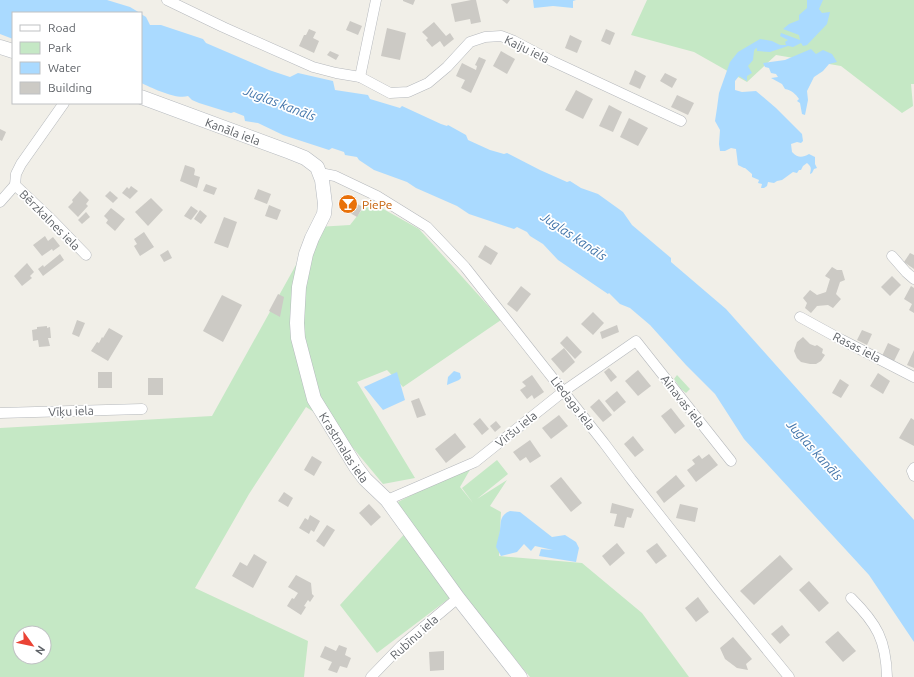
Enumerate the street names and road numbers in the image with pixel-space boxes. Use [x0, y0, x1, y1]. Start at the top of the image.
street label: Kaiju iela [503, 33, 551, 65]
street label: Kanāla iela [204, 115, 262, 147]
street label: Bērzkalnes iela [17, 187, 83, 253]
street label: Rasas iela [831, 329, 883, 365]
street label: Ainavas iela [659, 372, 707, 430]
street label: Liedaga iela [548, 374, 598, 432]
street label: Vīķu iela [48, 404, 94, 418]
street label: Viršu iela [493, 408, 539, 450]
street label: Krastmalas iela [317, 410, 372, 485]
street label: Rubīnu iela [388, 612, 440, 662]

